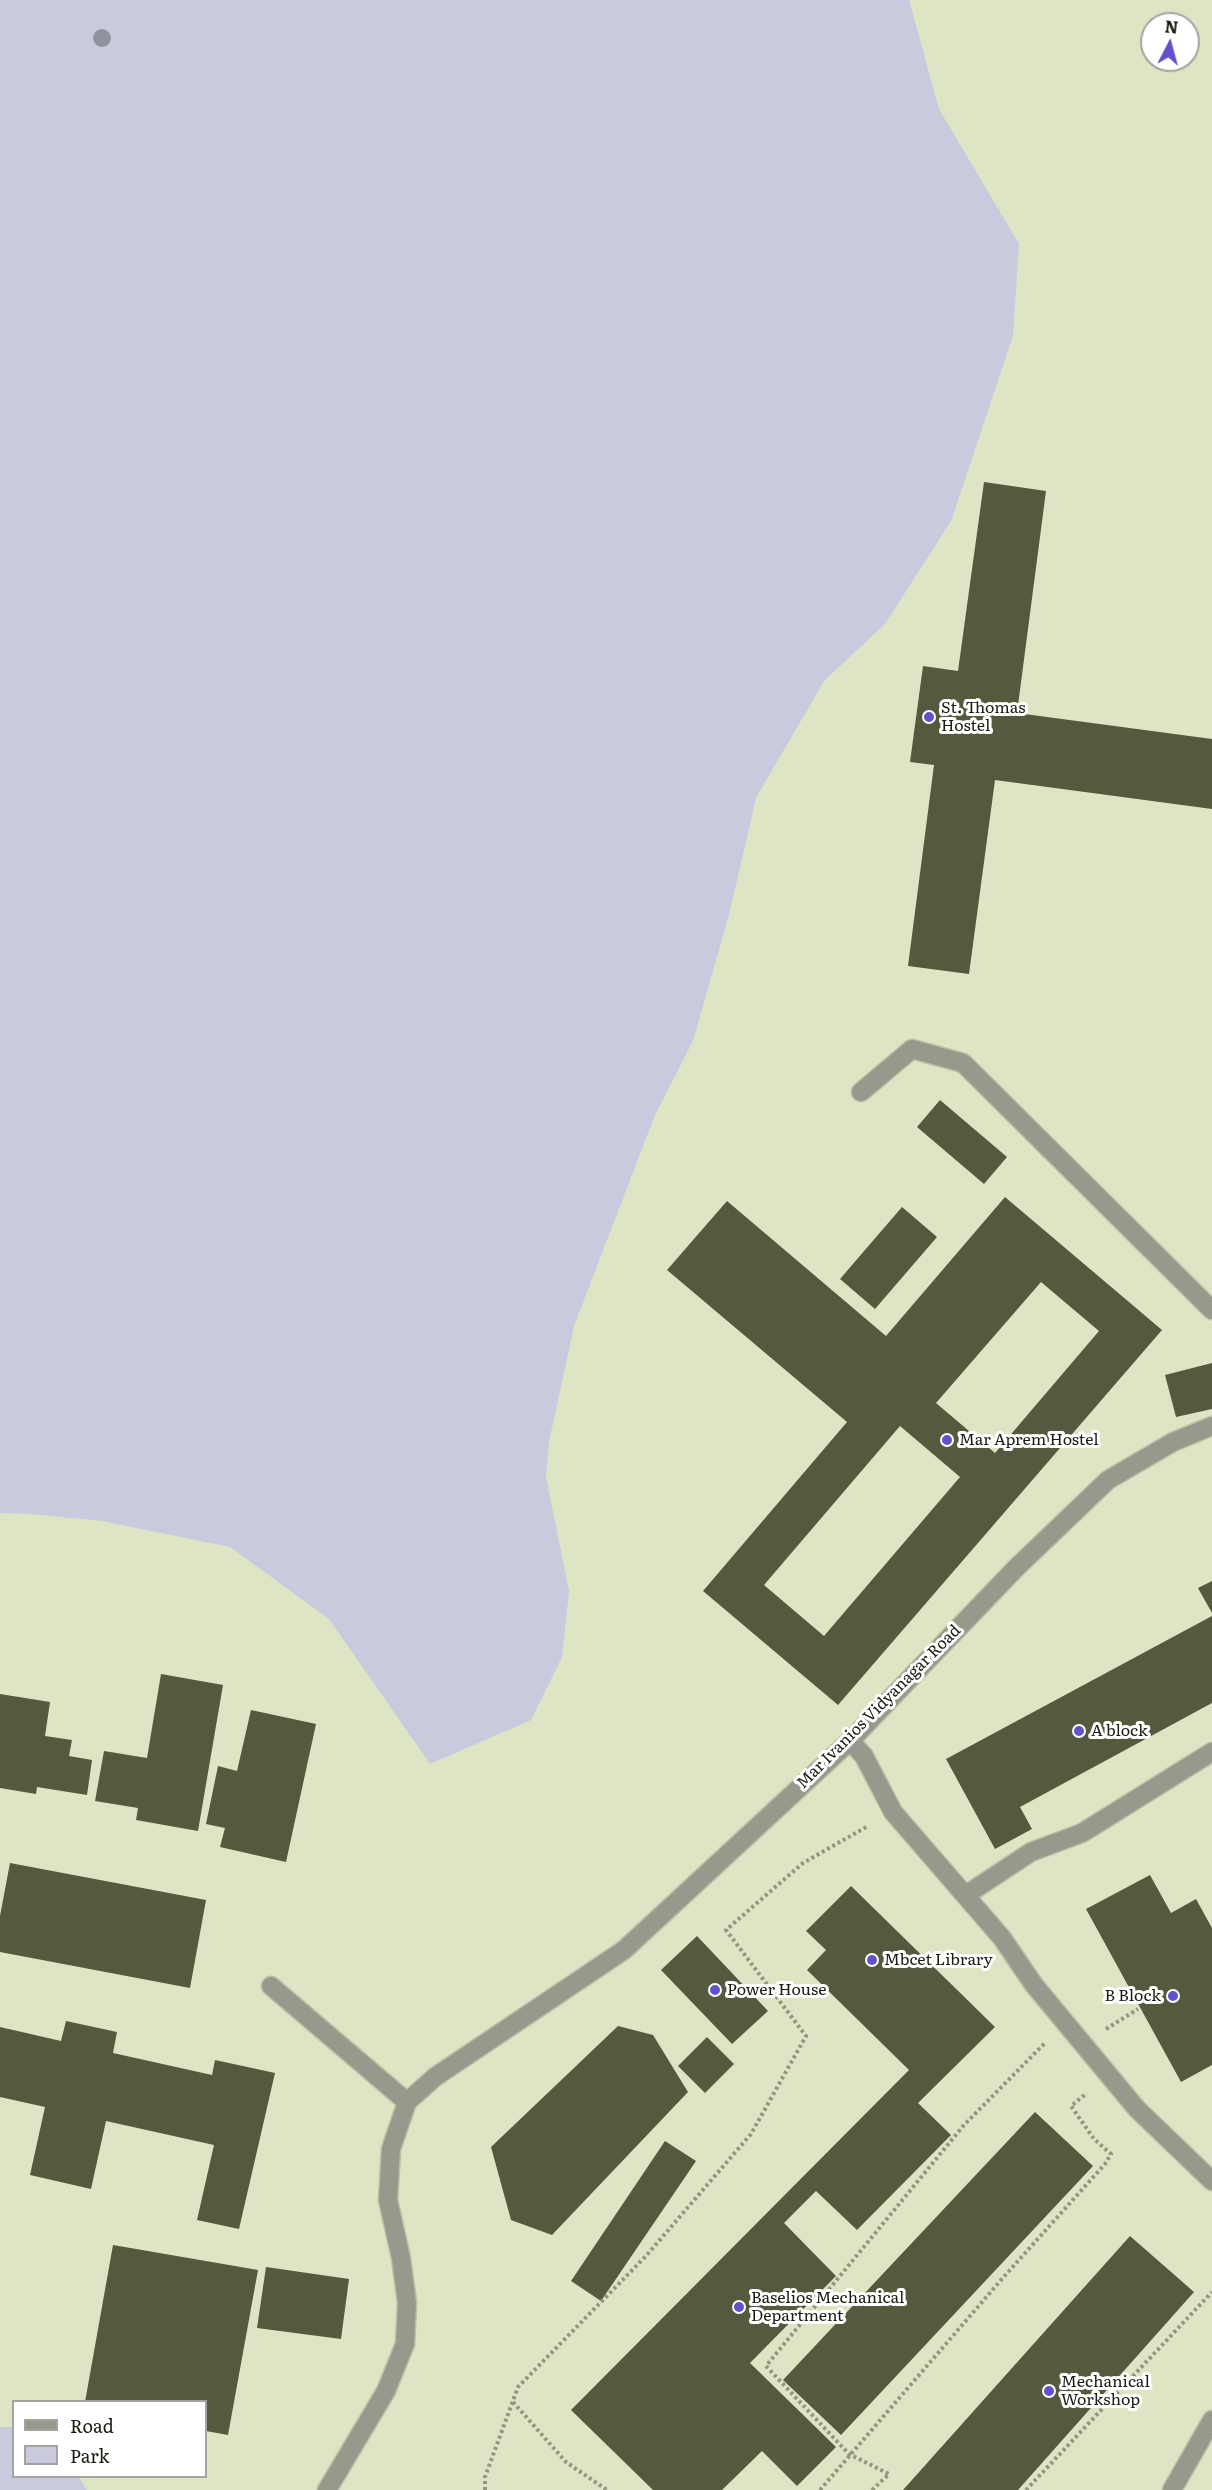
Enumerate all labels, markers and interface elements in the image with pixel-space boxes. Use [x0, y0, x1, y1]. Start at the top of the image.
north arrow [1140, 12, 1200, 72]
text: N [1164, 13, 1180, 39]
place label: St. Thomas Hostel [941, 698, 1025, 736]
marker: St. Thomas Hostel [922, 710, 936, 724]
place label: Mar Aprem Hostel [959, 1430, 1099, 1450]
marker: Mar Aprem Hostel [940, 1433, 954, 1447]
street label: Mar Ivanios Vidyanagar Road [793, 1621, 965, 1793]
place label: A block [1091, 1721, 1148, 1741]
marker: A block [1072, 1724, 1086, 1738]
place label: Mbcet Library [884, 1950, 993, 1970]
marker: Mbcet Library [865, 1953, 879, 1967]
place label: Power House [727, 1980, 827, 2000]
marker: Power House [708, 1983, 722, 1997]
place label: B Block [1104, 1986, 1161, 2006]
marker: B Block [1166, 1989, 1180, 2003]
place label: Baselios Mechanical Department [751, 2288, 904, 2326]
marker: Baselios Mechanical Department [732, 2300, 746, 2314]
place label: Mechanical Workshop [1061, 2372, 1150, 2410]
marker: Mechanical Workshop [1042, 2384, 1056, 2398]
legend [12, 2400, 207, 2478]
text: Road [70, 2412, 114, 2439]
text: Park [70, 2442, 109, 2469]

